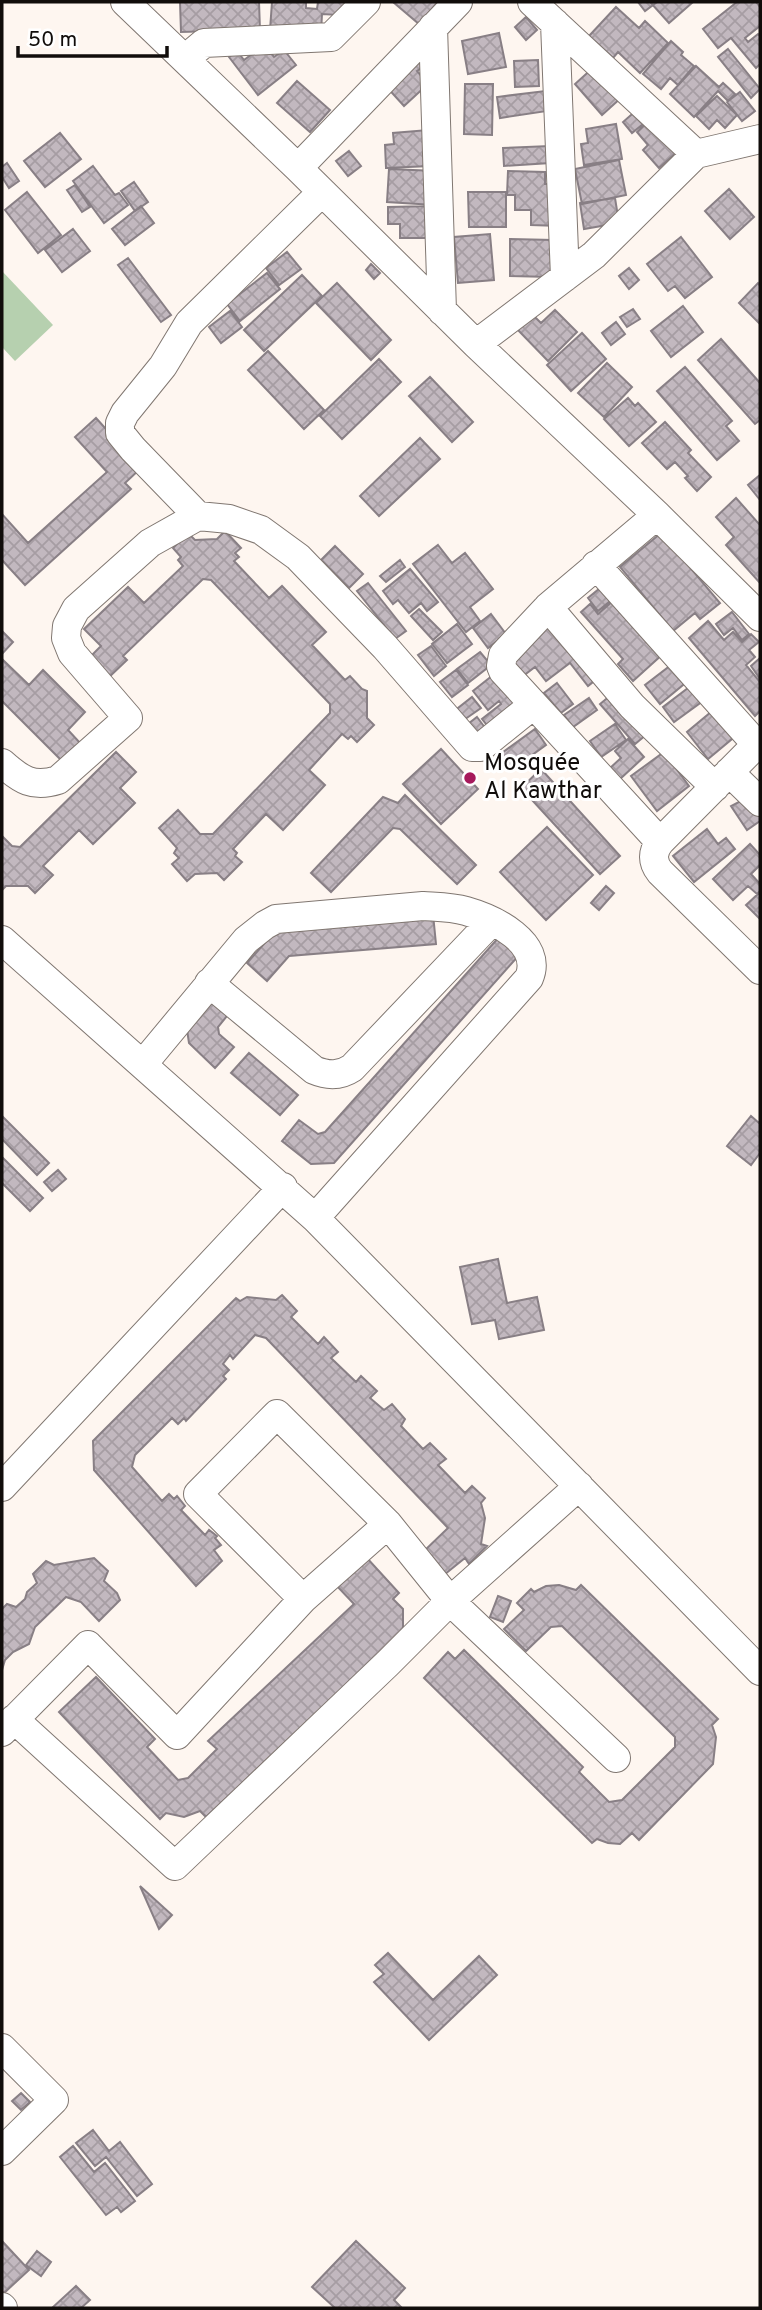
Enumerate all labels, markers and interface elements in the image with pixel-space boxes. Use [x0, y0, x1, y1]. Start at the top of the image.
scale bar [18, 14, 166, 58]
text: 50 m [28, 27, 77, 54]
place label: Mosquée Al Kawthar [484, 749, 602, 807]
marker: Mosquée Al Kawthar [462, 770, 478, 786]

